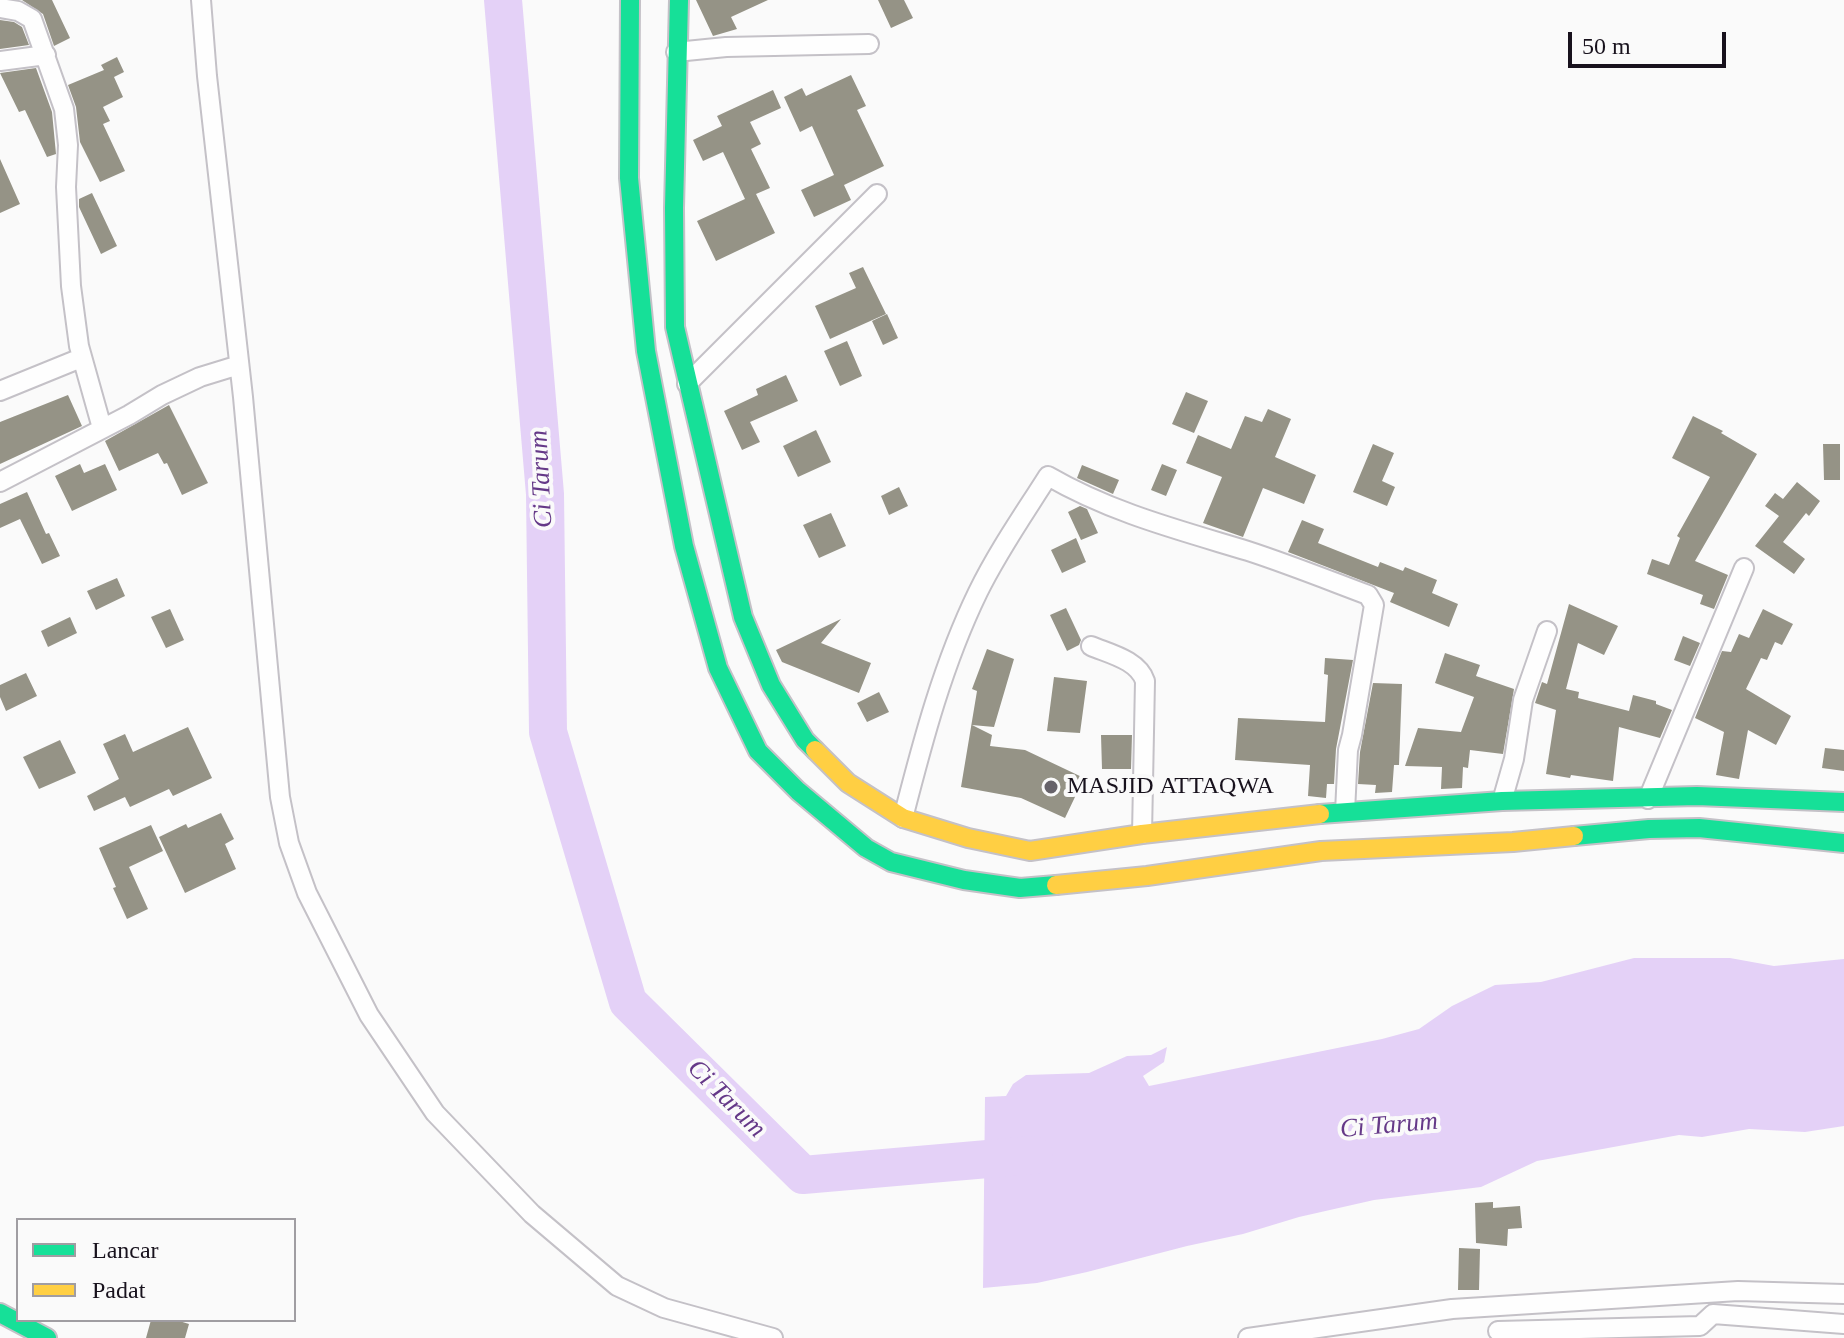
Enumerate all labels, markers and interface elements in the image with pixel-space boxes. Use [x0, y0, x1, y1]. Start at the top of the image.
scale bar [1572, 16, 1730, 66]
text: 50 m [1582, 33, 1631, 59]
water label: Ci Tarum [524, 429, 560, 529]
place label: MASJID ATTAQWA [1067, 773, 1274, 801]
marker: MASJID ATTAQWA [1042, 778, 1060, 796]
water label: Ci Tarum [680, 1053, 772, 1145]
water label: Ci Tarum [1339, 1106, 1439, 1146]
legend [16, 1218, 296, 1322]
text: Lancar [92, 1237, 159, 1263]
text: Padat [92, 1277, 145, 1303]

